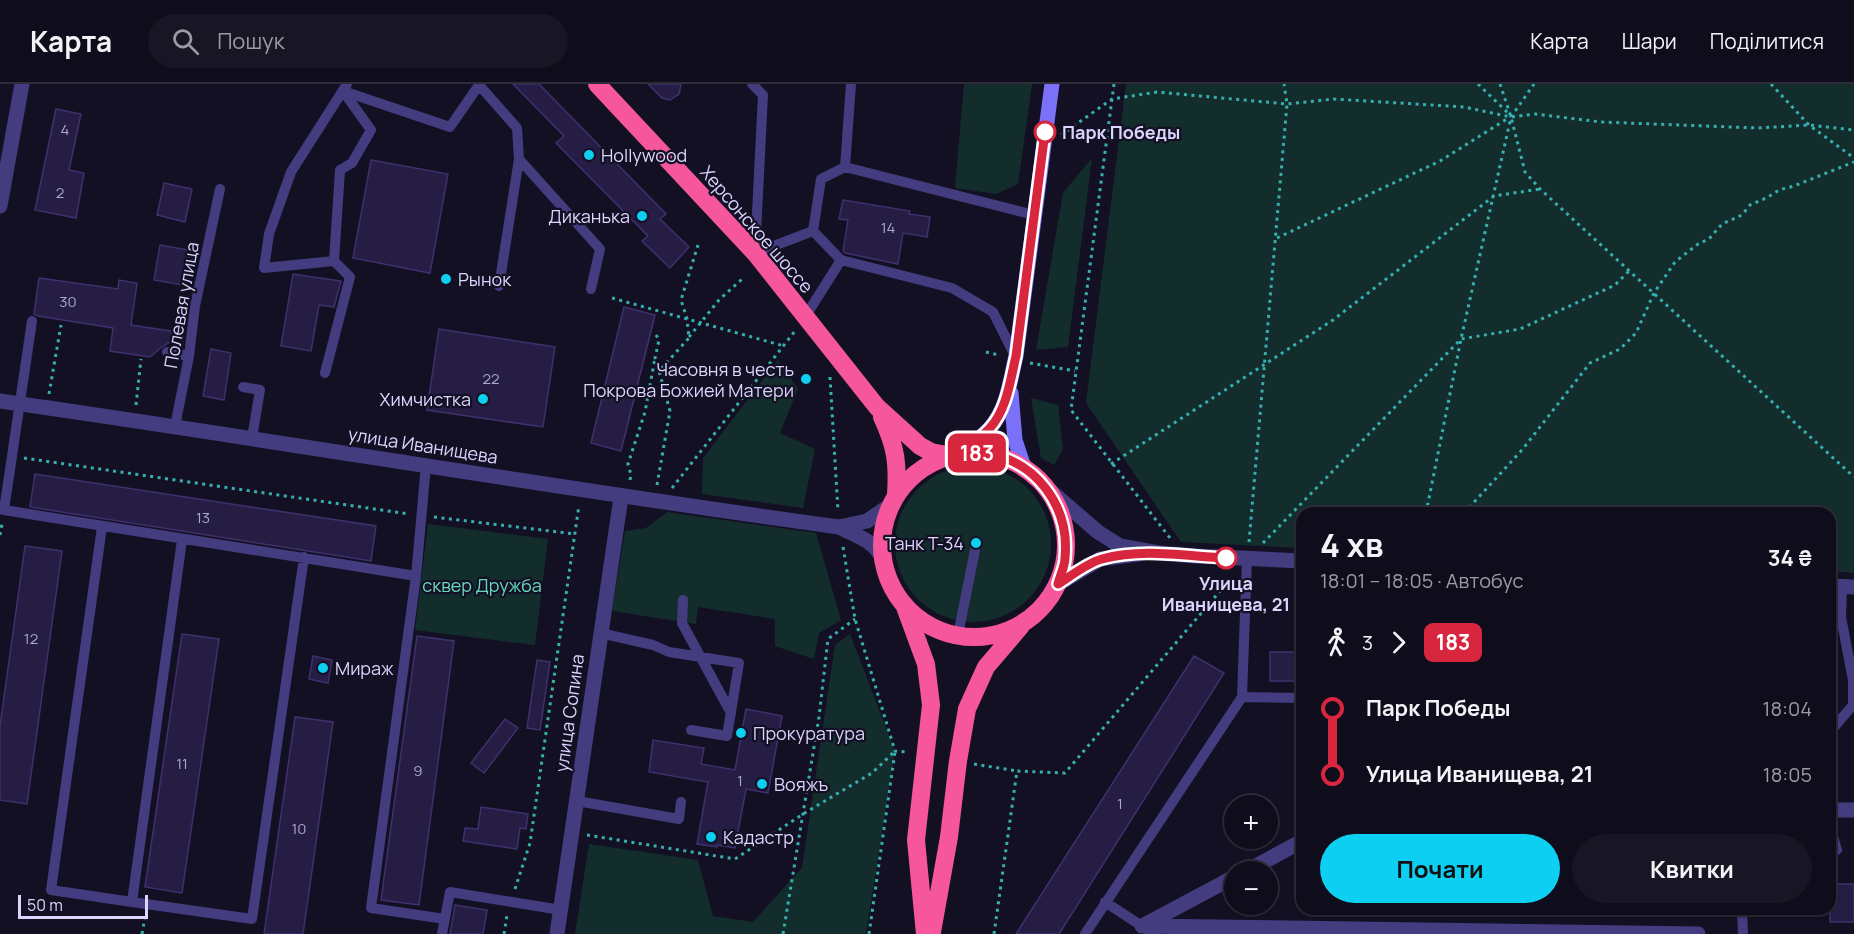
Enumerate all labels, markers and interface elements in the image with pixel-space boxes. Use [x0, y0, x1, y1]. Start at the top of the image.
search box [148, 14, 568, 68]
text: Карта [30, 22, 112, 60]
icon: search [169, 25, 202, 58]
text: Пошук [217, 26, 285, 56]
text: Карта [1530, 27, 1589, 55]
text: Шари [1622, 27, 1677, 55]
text: Поділитися [1710, 27, 1824, 55]
house number: 4 [61, 119, 70, 140]
place label: Парк Победы [1062, 120, 1180, 144]
marker: Парк Победы [1034, 121, 1056, 143]
place label: Hollywood [601, 143, 687, 167]
marker: Hollywood [582, 148, 596, 162]
street label: Херсонское шоссе [695, 160, 819, 298]
house number: 2 [56, 182, 64, 203]
place label: Диканька [548, 204, 630, 228]
marker: Диканька [635, 209, 649, 223]
house number: 14 [881, 217, 895, 238]
street label: Полевая улица [158, 240, 204, 370]
place label: Рынок [458, 267, 512, 291]
marker: Рынок [439, 272, 453, 286]
house number: 30 [59, 291, 77, 312]
place label: Часовня в честь Покрова Божией Матери [583, 357, 794, 402]
house number: 22 [482, 368, 500, 389]
marker: Часовня в честь Покрова Божией Матери [799, 372, 813, 386]
place label: Химчистка [380, 387, 471, 411]
marker: Химчистка [476, 392, 490, 406]
street label: улица Иванищева [346, 421, 500, 469]
line badge: 183 [942, 434, 1012, 472]
text: 183 [960, 439, 994, 467]
house number: 13 [196, 507, 210, 528]
text: 4 хв [1320, 522, 1383, 567]
place label: Танк Т-34 [885, 531, 964, 555]
marker: Танк Т-34 [969, 536, 983, 550]
text: 34 ₴ [1768, 543, 1812, 573]
marker: Улица Иванищева, 21 [1215, 547, 1237, 569]
text: 18:01 – 18:05 · Автобус [1320, 567, 1523, 594]
place label: Улица Иванищева, 21 [1162, 571, 1290, 616]
park label: сквер Дружба [422, 573, 542, 597]
icon: walk [1320, 626, 1353, 659]
icon: forward [1382, 626, 1415, 659]
house number: 12 [24, 628, 38, 649]
text: 183 [1436, 628, 1470, 656]
text: 3 [1362, 629, 1373, 656]
street label: улица Сопина [549, 652, 589, 774]
place label: Мираж [335, 656, 394, 680]
marker: Мираж [316, 661, 330, 675]
text: Парк Победы [1366, 693, 1511, 723]
text: 18:04 [1763, 695, 1812, 722]
place label: Прокуратура [753, 721, 865, 745]
marker: Прокуратура [734, 726, 748, 740]
house number: 11 [176, 753, 188, 774]
text: Улица Иванищева, 21 [1366, 759, 1593, 789]
house number: 9 [413, 760, 423, 781]
text: 18:05 [1763, 761, 1812, 788]
house number: 1 [737, 770, 743, 791]
place label: Вояжъ [774, 772, 828, 796]
marker: Вояжъ [755, 777, 769, 791]
house number: 1 [1117, 793, 1123, 814]
map controls [1224, 795, 1278, 915]
button: + [1224, 795, 1278, 849]
house number: 10 [292, 818, 307, 839]
place label: Кадастр [723, 825, 794, 849]
marker: Кадастр [704, 830, 718, 844]
button: Почати [1320, 834, 1560, 903]
button: Квитки [1572, 834, 1812, 903]
button: − [1224, 861, 1278, 915]
scale bar [18, 892, 148, 920]
text: 50 m [27, 894, 63, 916]

